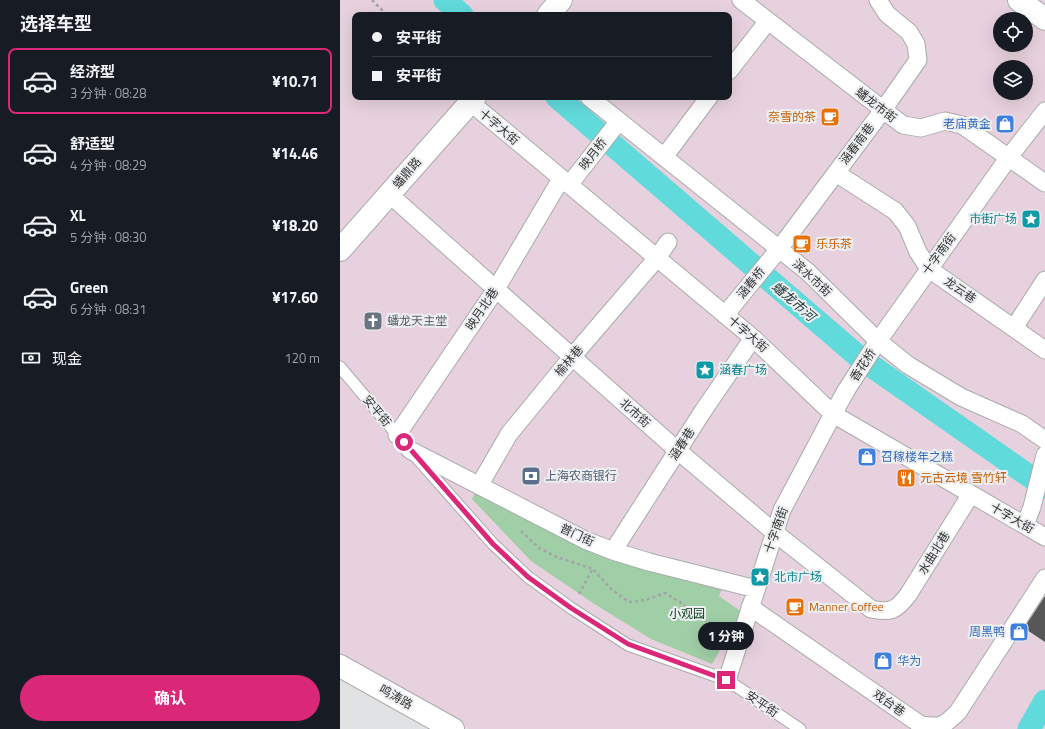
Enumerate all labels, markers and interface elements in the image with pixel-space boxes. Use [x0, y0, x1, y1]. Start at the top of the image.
text: 选择车型 [20, 10, 92, 37]
map controls [993, 12, 1033, 100]
button: locate [993, 12, 1033, 52]
text: 安平街 [396, 26, 441, 49]
text: 经济型 [70, 60, 115, 83]
button: layers [993, 60, 1033, 100]
icon: car [22, 63, 58, 99]
text: 安平街 [396, 64, 441, 87]
text: ¥10.71 [272, 70, 318, 93]
street label: 蟠龙市街 [852, 82, 901, 127]
text: 3 分钟 · 08:28 [70, 83, 147, 103]
street label: 十字大街 [475, 104, 524, 149]
cafe icon: 奈雪的茶 [819, 106, 841, 128]
place label: 奈雪的茶 [768, 107, 816, 126]
shop icon: 老庙黄金 [994, 113, 1016, 135]
place label: 老庙黄金 [943, 114, 991, 133]
street label: 涵春南巷 [835, 119, 879, 169]
text: 舒适型 [70, 132, 115, 155]
street label: 映月桥 [574, 134, 611, 174]
icon: car [22, 135, 58, 171]
text: ¥14.46 [272, 142, 318, 165]
street label: 蟠鼎路 [388, 153, 426, 192]
text: 4 分钟 · 08:29 [70, 155, 147, 175]
text: XL [70, 204, 86, 227]
icon: car [22, 207, 58, 243]
place icon: 市街广场 [1020, 208, 1042, 230]
place label: 市街广场 [969, 209, 1017, 228]
text: ¥18.20 [272, 214, 318, 237]
text: 5 分钟 · 08:30 [70, 227, 147, 247]
street label: 十字南街 [917, 229, 960, 279]
cafe icon: 乐乐茶 [791, 233, 813, 255]
place label: 乐乐茶 [816, 234, 852, 253]
street label: 滨水市街 [788, 254, 836, 301]
street label: 涵春桥 [732, 263, 769, 303]
street label: 龙云巷 [940, 271, 980, 308]
text: Green [70, 276, 108, 299]
water label: 蟠龙市河 [768, 276, 822, 328]
icon: car [22, 279, 58, 315]
street label: 映月北巷 [460, 284, 503, 334]
text: ¥17.60 [272, 286, 318, 309]
text: 6 分钟 · 08:31 [70, 299, 147, 319]
church icon: 蟠龙天主堂 [362, 310, 384, 332]
place label: 蟠龙天主堂 [387, 311, 447, 330]
street label: 十字大街 [724, 311, 773, 357]
street label: 榆林巷 [550, 341, 587, 381]
street label: 香花桥 [845, 344, 880, 385]
icon: cash [20, 347, 42, 369]
text: 现金 [52, 347, 82, 370]
text: 120 m [284, 348, 320, 368]
place icon: 涵春广场 [694, 359, 716, 381]
place label: 涵春广场 [719, 360, 767, 379]
street label: 安平街 [359, 391, 396, 431]
street label: 北市街 [616, 394, 655, 432]
street label: 涵春巷 [664, 423, 699, 464]
route start [395, 433, 413, 451]
shop icon: 召稼楼年之糕 [856, 446, 878, 468]
place label: 召稼楼年之糕 [881, 447, 953, 466]
bank icon: 上海农商银行 [520, 465, 542, 487]
place label: 上海农商银行 [545, 466, 617, 485]
restaurant icon: 元古云境 雪竹轩 [895, 467, 917, 489]
place label: 元古云境 雪竹轩 [920, 468, 1007, 487]
street label: 十字大街 [987, 497, 1038, 538]
street label: 十字南街 [758, 504, 793, 556]
street label: 普门街 [557, 518, 598, 551]
street label: 水曲北巷 [913, 527, 954, 578]
place icon: 北市广场 [749, 566, 771, 588]
place label: 北市广场 [774, 567, 822, 586]
cafe icon: Manner Coffee [784, 596, 806, 618]
place label: Manner Coffee [809, 597, 884, 616]
park label: 小观园 [669, 604, 705, 623]
shop icon: 周黑鸭 [1008, 621, 1030, 643]
callout: 1 分钟 [698, 622, 754, 650]
place label: 周黑鸭 [969, 622, 1005, 641]
text: 1 分钟 [708, 626, 744, 646]
shop icon: 华为 [872, 650, 894, 672]
place label: 华为 [897, 651, 921, 670]
route end [717, 671, 735, 689]
button: 确认 [20, 675, 320, 721]
street label: 鸣涛路 [376, 680, 417, 714]
street label: 戏台巷 [869, 684, 909, 721]
street label: 安平街 [742, 686, 783, 722]

